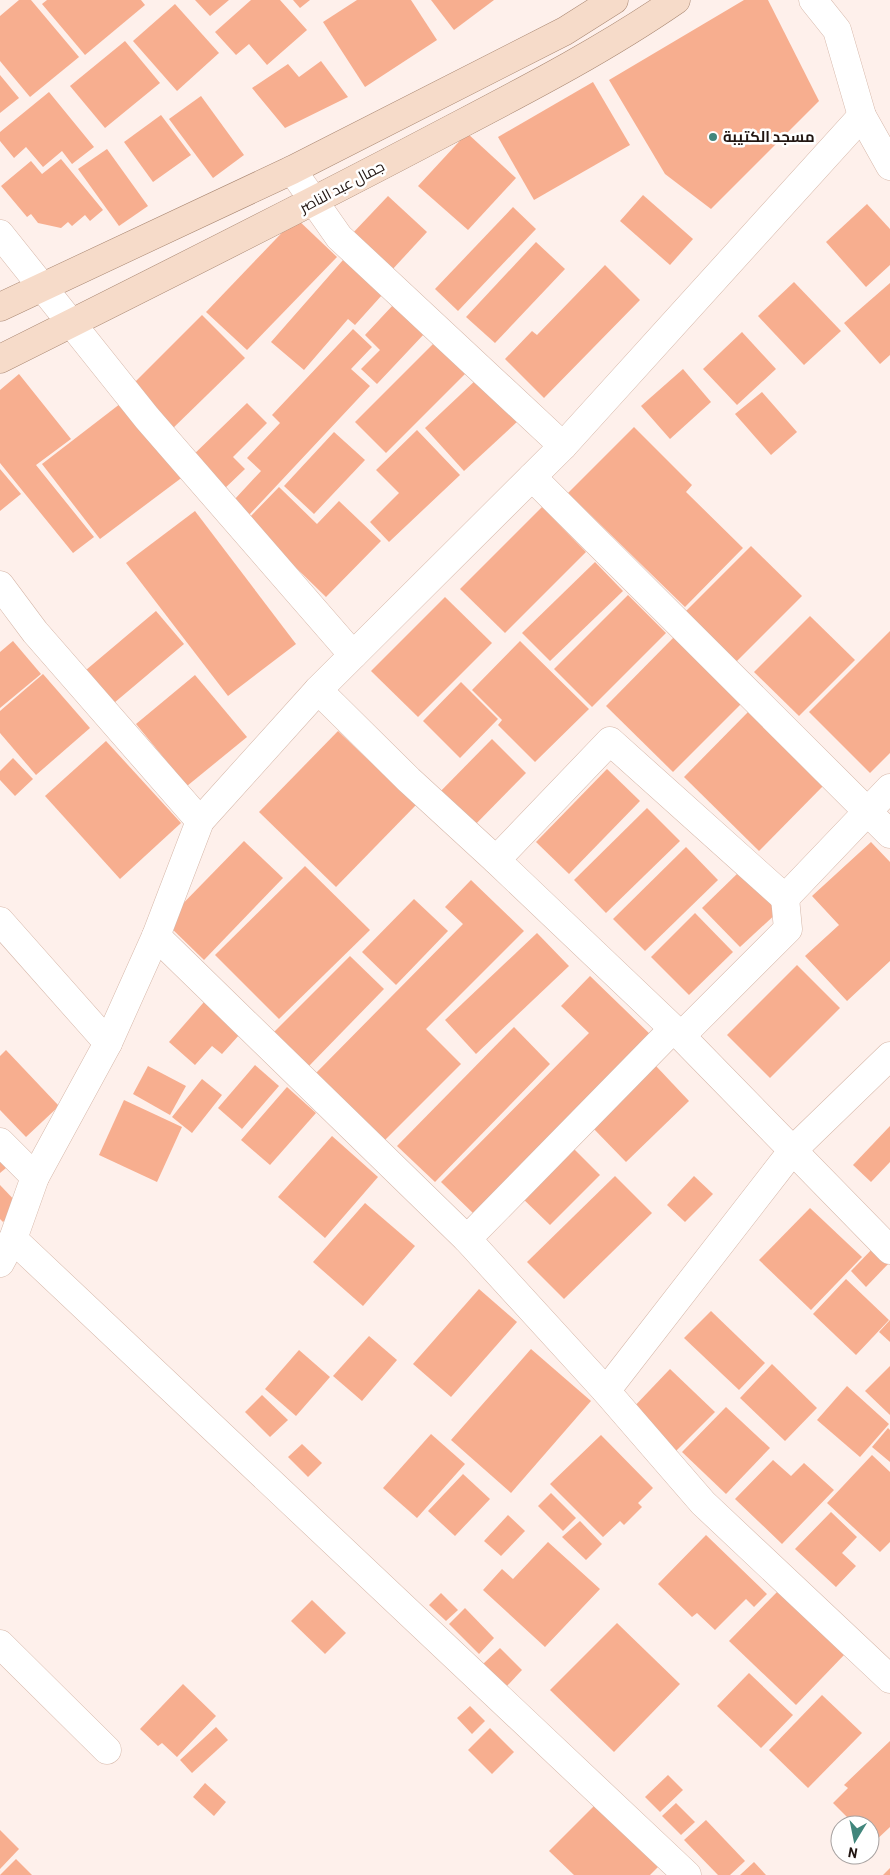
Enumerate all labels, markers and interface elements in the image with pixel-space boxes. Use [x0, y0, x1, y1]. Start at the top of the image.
place label: مسجد الكتيبة [723, 127, 815, 145]
marker: مسجد الكتيبة [707, 131, 719, 143]
street label: جمال عبد الناصر [295, 156, 387, 217]
north arrow [830, 1815, 880, 1865]
text: N [847, 1844, 859, 1862]

